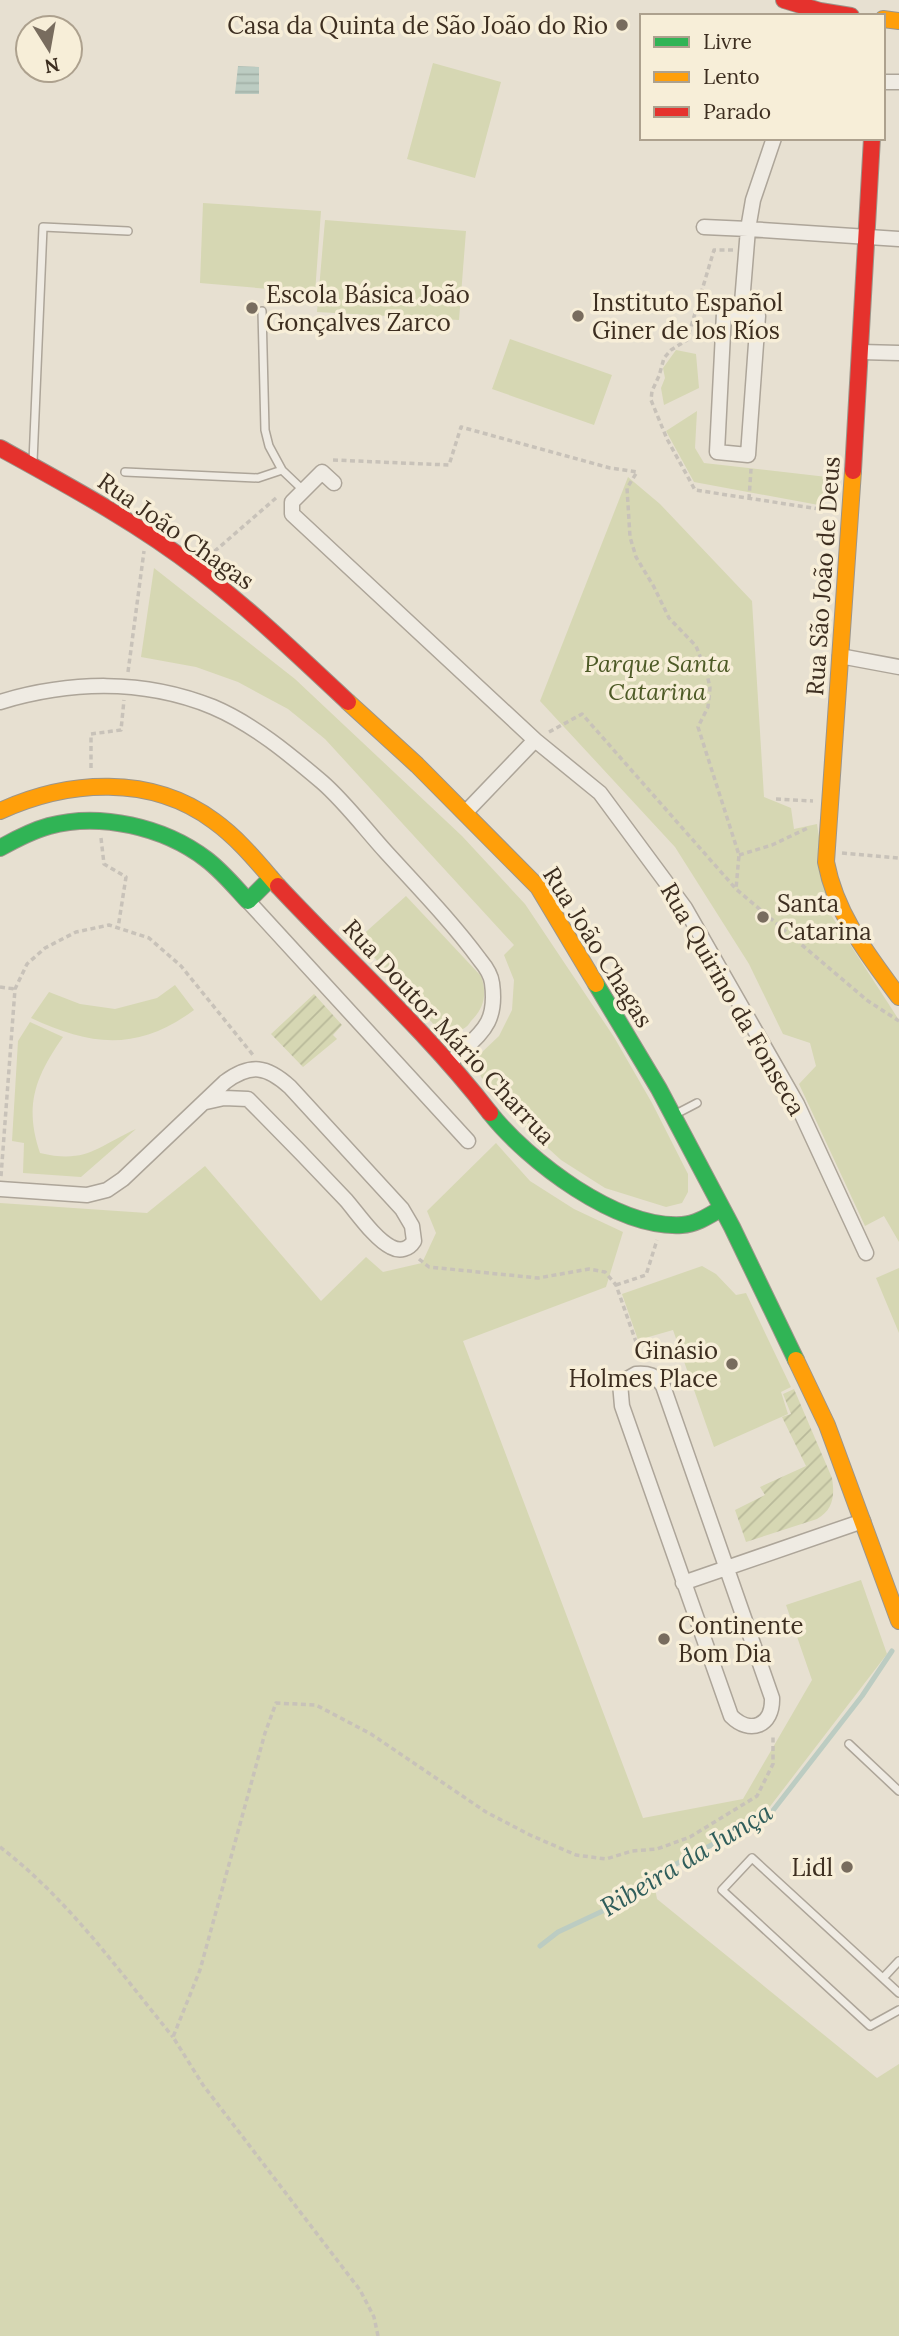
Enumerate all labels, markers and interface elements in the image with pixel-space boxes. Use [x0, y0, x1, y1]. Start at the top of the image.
place label: Casa da Quinta de São João do Rio [227, 10, 608, 41]
north arrow [14, 14, 84, 84]
legend [640, 14, 885, 140]
marker: Casa da Quinta de São João do Rio [614, 17, 630, 33]
text: Livre [703, 28, 752, 55]
text: N [42, 53, 62, 79]
text: Lento [703, 63, 760, 90]
text: Parado [703, 98, 771, 125]
place label: Escola Básica João Gonçalves Zarco [266, 279, 470, 338]
place label: Instituto Español Giner de los Ríos [592, 287, 783, 346]
marker: Escola Básica João Gonçalves Zarco [244, 300, 260, 316]
marker: Instituto Español Giner de los Ríos [570, 308, 586, 324]
street label: Rua São João de Deus [799, 455, 847, 697]
street label: Rua João Chagas [92, 466, 260, 596]
park label: Parque Santa Catarina [584, 648, 731, 707]
street label: Rua João Chagas [536, 861, 660, 1033]
street label: Rua Quirino da Fonseca [654, 877, 812, 1121]
place label: Santa Catarina [777, 888, 872, 947]
marker: Santa Catarina [755, 909, 771, 925]
street label: Rua Doutor Mário Charrua [336, 913, 562, 1151]
place label: Ginásio Holmes Place [568, 1335, 718, 1394]
marker: Ginásio Holmes Place [724, 1356, 740, 1372]
place label: Continente Bom Dia [678, 1610, 803, 1669]
marker: Continente Bom Dia [656, 1631, 672, 1647]
water label: Ribeira da Junça [594, 1794, 778, 1923]
place label: Lidl [792, 1852, 833, 1883]
marker: Lidl [839, 1859, 855, 1875]

